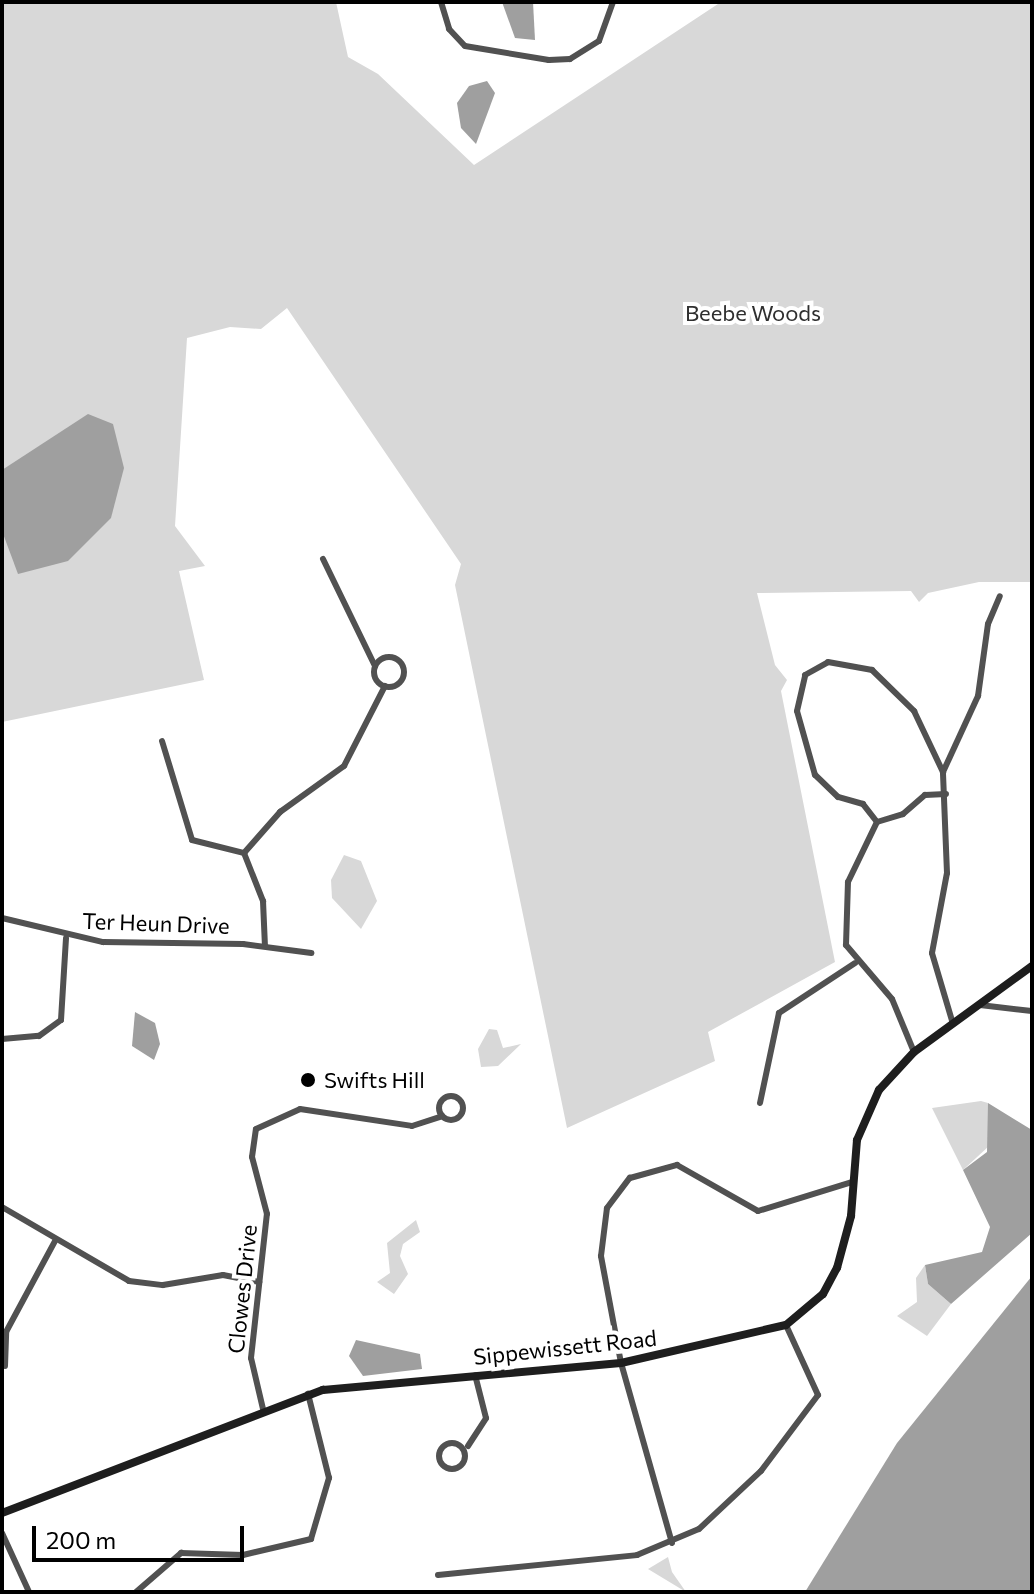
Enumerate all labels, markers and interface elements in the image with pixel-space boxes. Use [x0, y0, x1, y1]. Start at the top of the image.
park label: Beebe Woods [685, 300, 821, 326]
street label: Ter Heun Drive [82, 907, 230, 939]
place label: Swifts Hill [324, 1067, 425, 1093]
marker: Swifts Hill [299, 1071, 317, 1089]
street label: Clowes Drive [222, 1223, 262, 1355]
street label: Sippewissett Road [472, 1324, 658, 1370]
scale bar [36, 1510, 248, 1560]
text: 200 m [46, 1525, 116, 1554]

